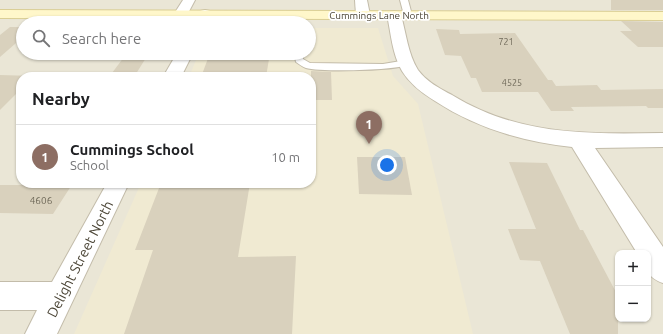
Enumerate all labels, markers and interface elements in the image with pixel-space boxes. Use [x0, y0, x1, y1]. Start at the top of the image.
street label: Cummings Lane North [329, 10, 429, 21]
search box [16, 16, 316, 60]
icon: search [30, 27, 52, 49]
text: Search here [62, 30, 141, 47]
house number: 721 [498, 37, 514, 47]
house number: 4525 [502, 78, 522, 88]
text: Nearby [32, 89, 90, 108]
pin: 1 [356, 111, 382, 144]
text: Cummings School [70, 141, 194, 158]
text: 1 [41, 150, 49, 164]
text: 10 m [271, 150, 300, 164]
your location [377, 155, 397, 175]
text: School [70, 158, 109, 172]
house number: 4606 [30, 195, 53, 206]
street label: Delight Street North [44, 198, 116, 320]
map controls [615, 250, 651, 322]
button: + [615, 250, 651, 286]
button: − [615, 286, 651, 322]

